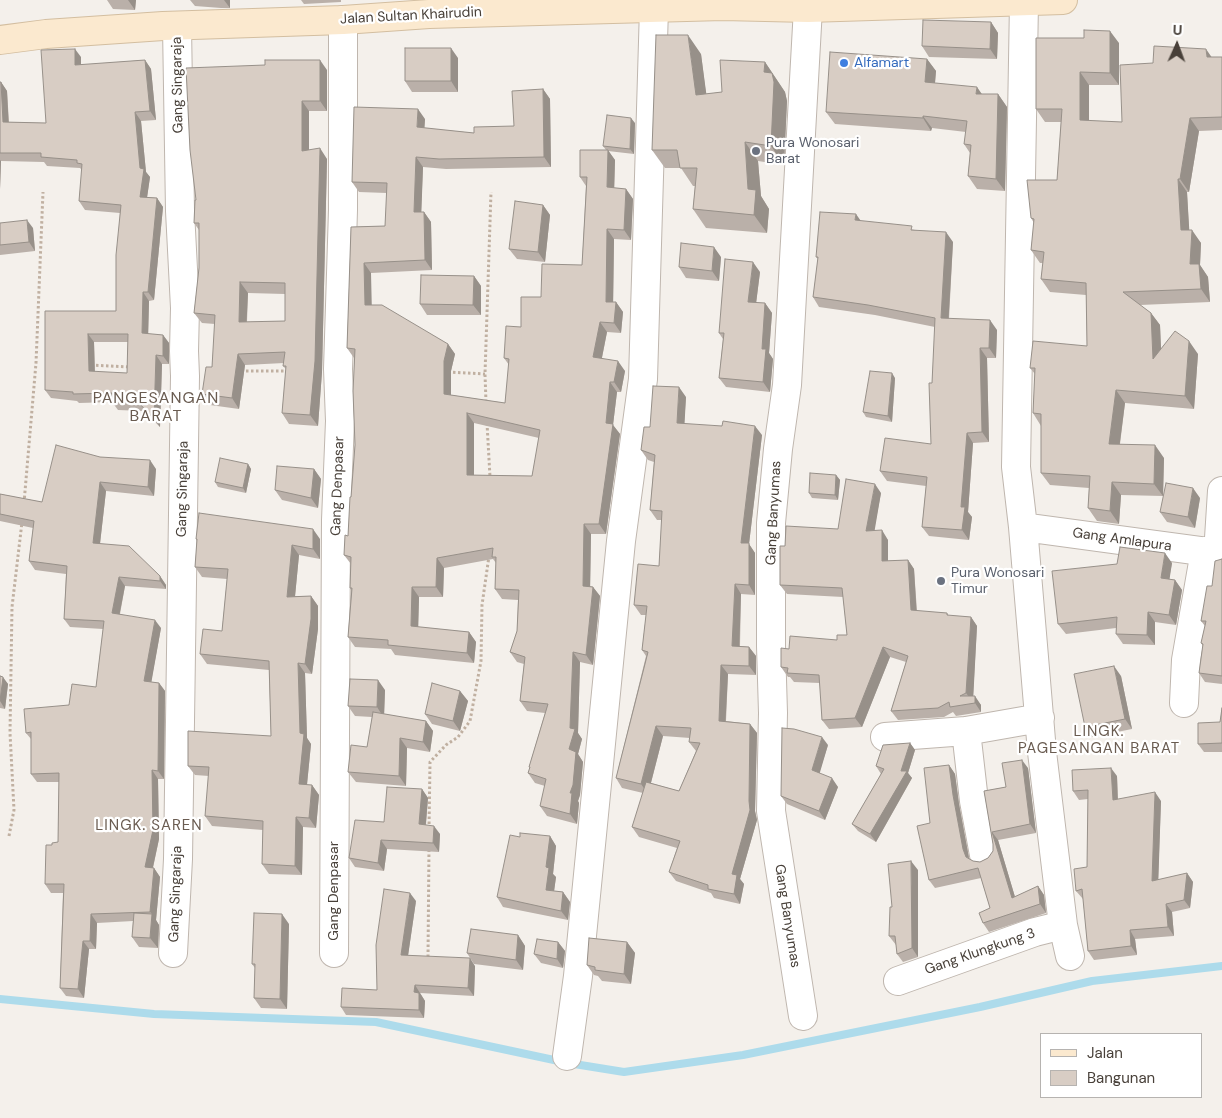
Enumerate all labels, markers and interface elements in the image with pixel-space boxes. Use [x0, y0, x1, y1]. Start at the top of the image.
street label: Jalan Sultan Khairudin [340, 4, 482, 28]
north arrow [1152, 20, 1202, 70]
text: U [1172, 21, 1183, 39]
street label: Gang Singaraja [169, 37, 187, 133]
place label: Alfamart [854, 55, 909, 71]
marker: Alfamart [838, 57, 850, 69]
place label: Pura Wonosari Barat [766, 135, 859, 168]
marker: Pura Wonosari Barat [750, 145, 762, 157]
district label: PANGESANGAN BARAT [91, 389, 221, 427]
street label: Gang Denpasar [328, 436, 348, 536]
street label: Gang Singaraja [174, 441, 192, 537]
street label: Gang Banyumas [763, 460, 785, 566]
street label: Gang Amlapura [1071, 525, 1173, 555]
place label: Pura Wonosari Timur [951, 565, 1044, 598]
marker: Pura Wonosari Timur [935, 575, 947, 587]
district label: LINGK. PAGESANGAN BARAT [1016, 723, 1182, 758]
district label: LINGK. SAREN [94, 817, 204, 835]
street label: Gang Denpasar [326, 841, 342, 941]
street label: Gang Singaraja [166, 845, 186, 943]
street label: Gang Banyumas [771, 863, 803, 969]
street label: Gang Klungkung 3 [922, 925, 1038, 979]
legend [1040, 1033, 1202, 1098]
text: Jalan [1087, 1043, 1123, 1063]
text: Bangunan [1087, 1068, 1155, 1088]

